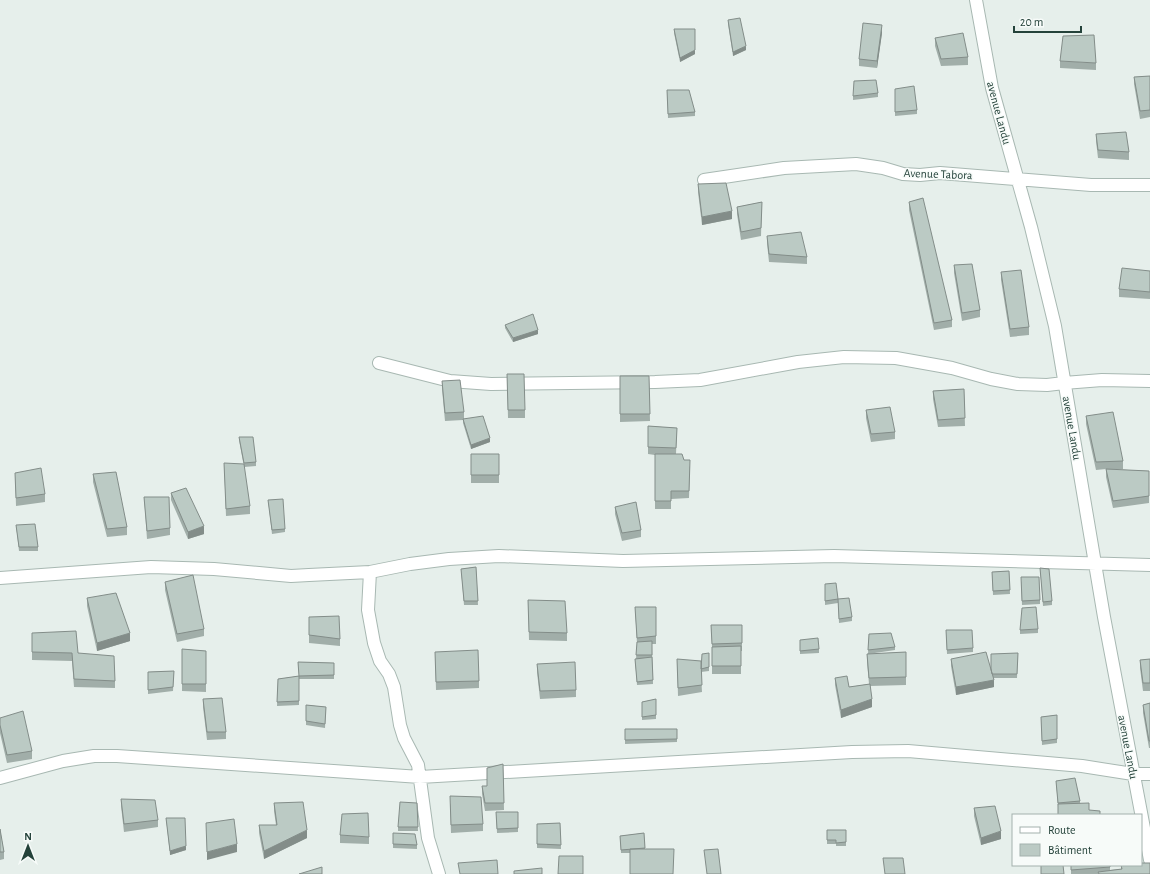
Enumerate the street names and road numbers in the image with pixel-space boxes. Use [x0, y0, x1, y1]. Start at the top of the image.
street label: avenue Landu [985, 80, 1013, 146]
street label: Avenue Tabora [903, 167, 973, 181]
street label: avenue Landu [1060, 395, 1084, 461]
street label: avenue Landu [1116, 714, 1140, 780]

